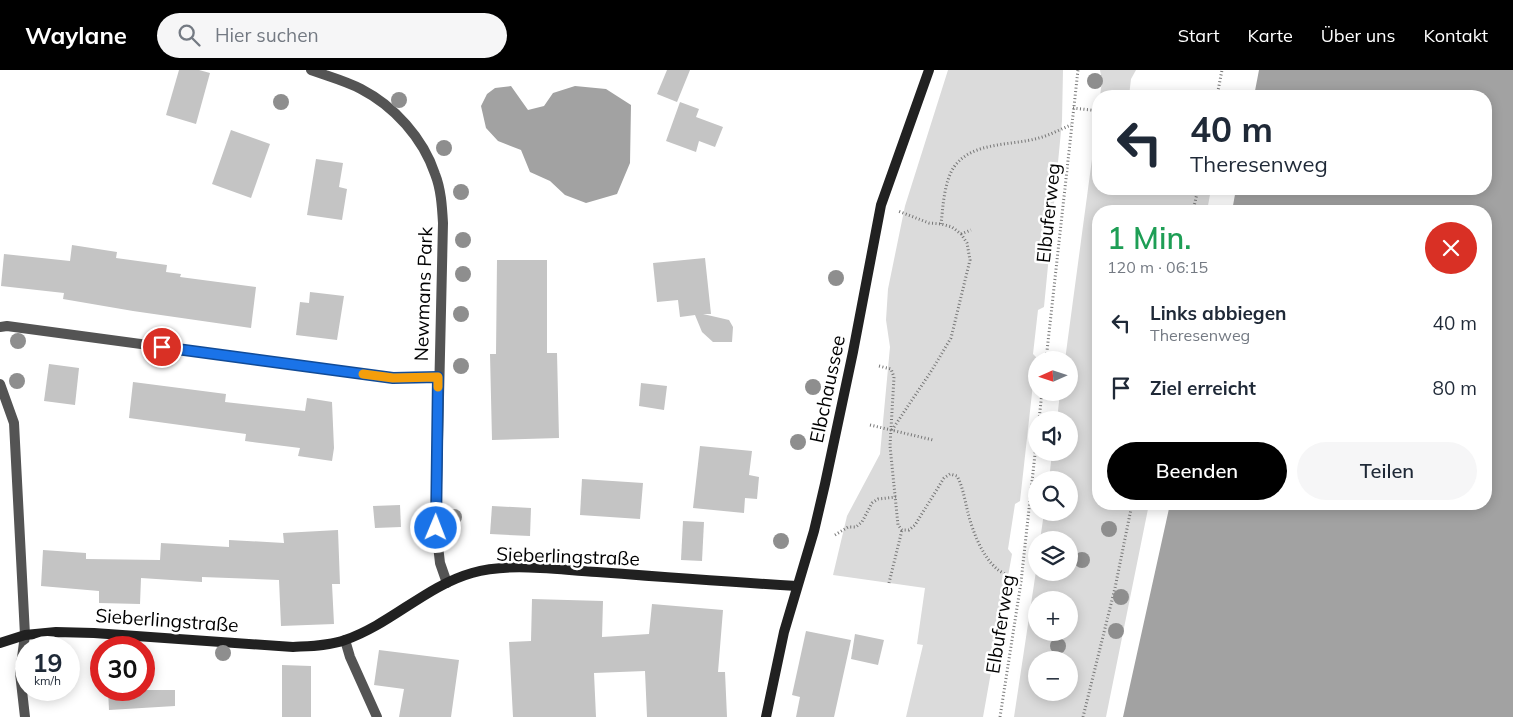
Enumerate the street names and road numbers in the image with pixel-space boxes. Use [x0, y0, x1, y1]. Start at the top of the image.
street label: Elbuferweg [1031, 162, 1065, 264]
street label: Newmans Park [409, 226, 437, 362]
street label: Elbchaussee [804, 333, 850, 445]
street label: Sieberlingstraße [496, 542, 640, 570]
street label: Elbuferweg [980, 573, 1020, 675]
street label: Sieberlingstraße [95, 603, 239, 637]

